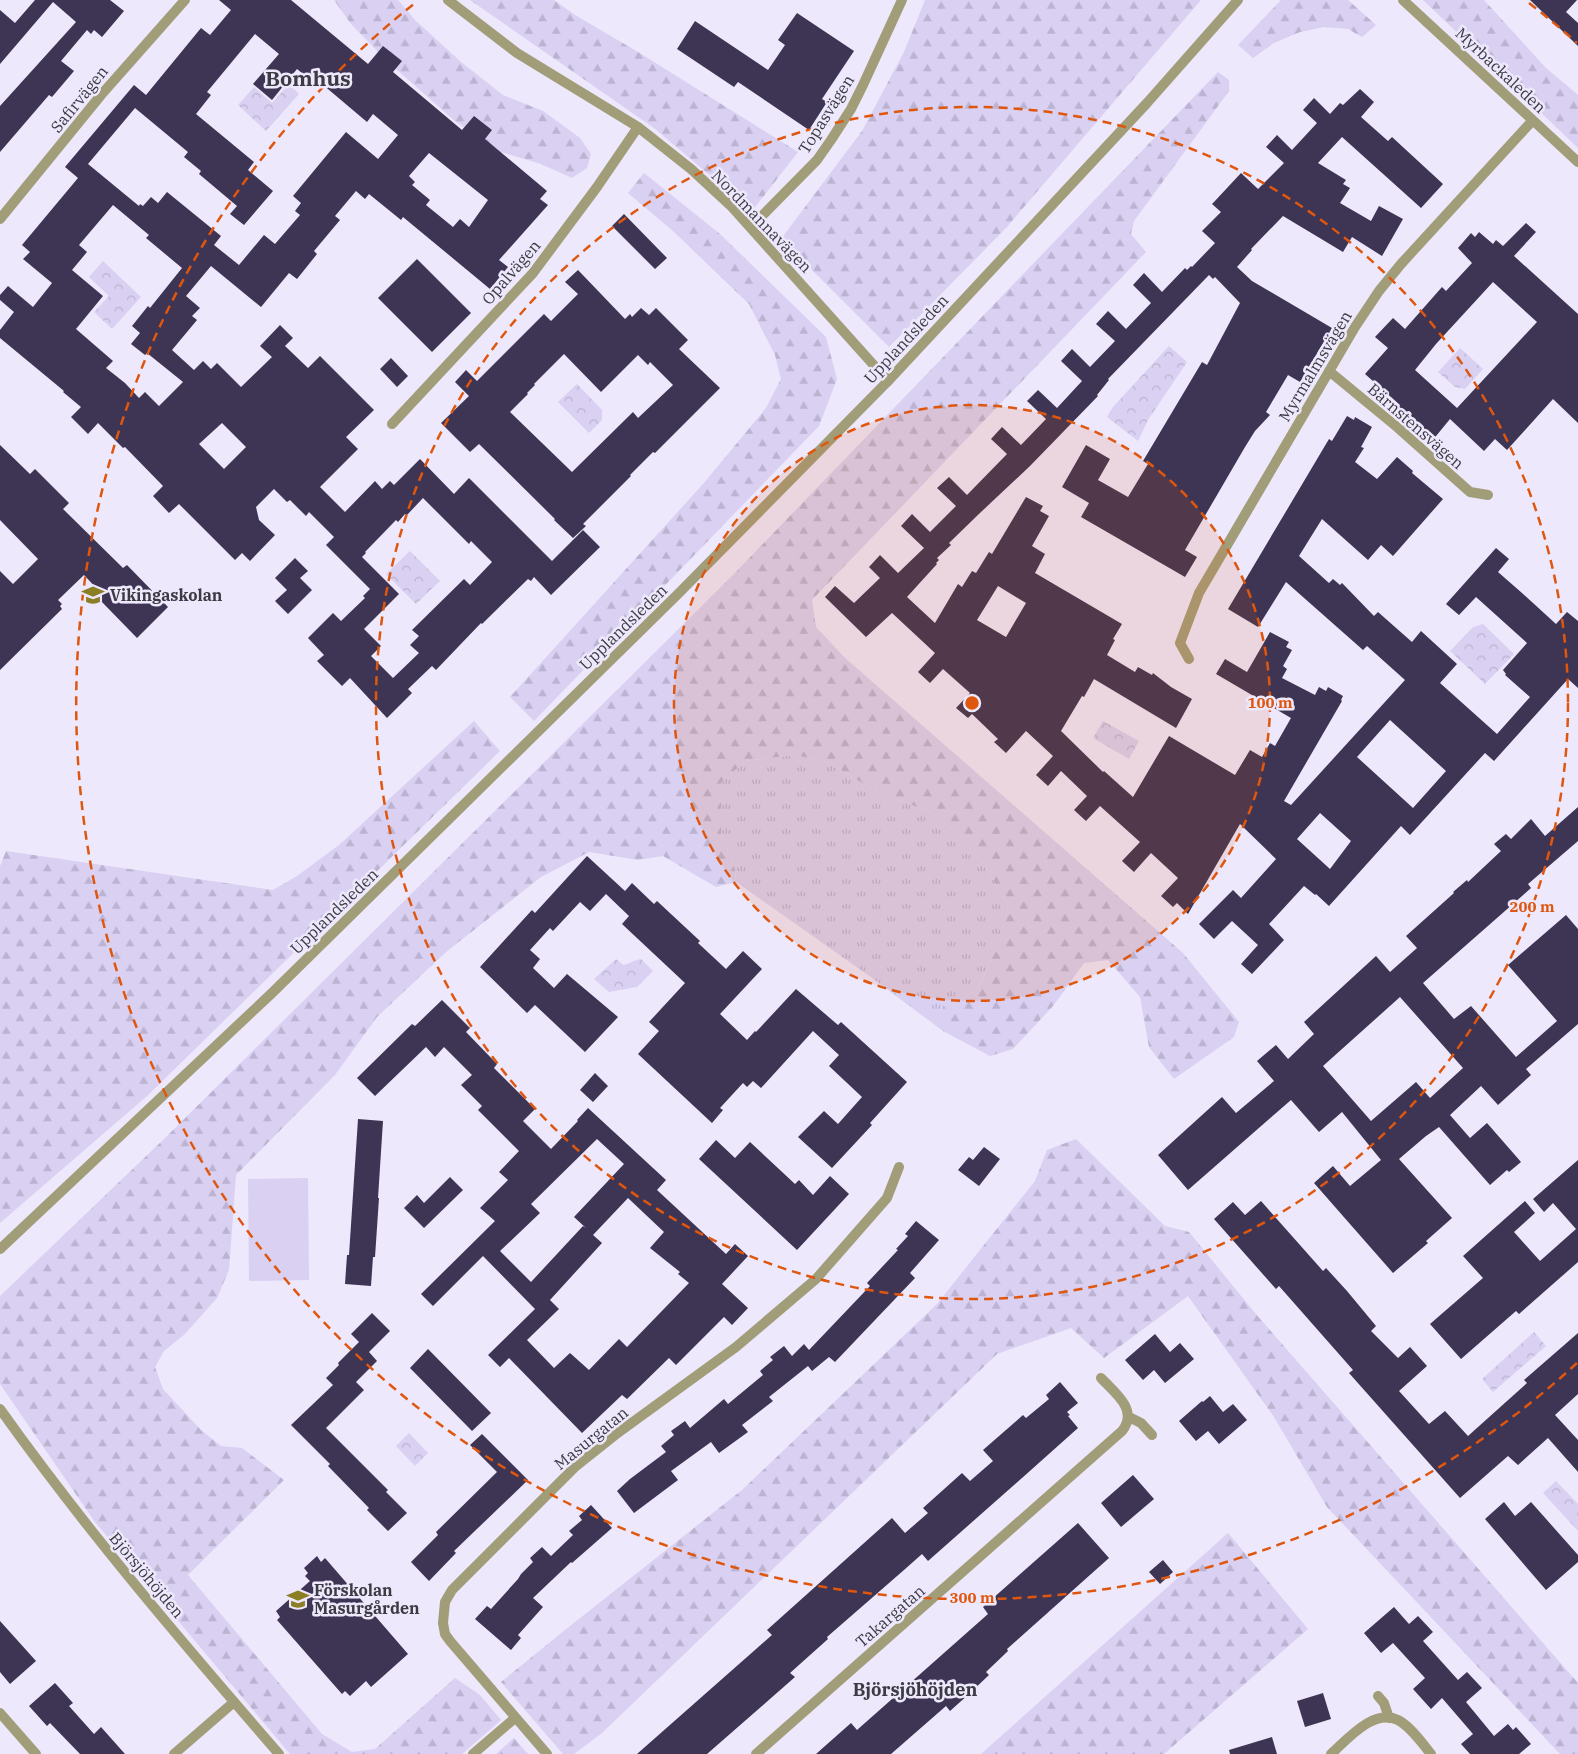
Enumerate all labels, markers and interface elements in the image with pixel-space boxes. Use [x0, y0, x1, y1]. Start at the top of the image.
street label: Myrbackaleden [1452, 23, 1550, 117]
street label: Safirvägen [46, 62, 112, 136]
district label: Bomhus [265, 64, 351, 92]
street label: Topasvägen [794, 71, 858, 157]
street label: Nordmannavägen [708, 165, 816, 277]
street label: Opalvägen [477, 235, 545, 309]
street label: Upplandsleden [860, 290, 952, 388]
street label: Myrmalmsvägen [1274, 307, 1356, 425]
street label: Bärnstensvägen [1364, 379, 1468, 473]
street label: Upplandsleden [575, 580, 671, 674]
school or university icon: Vikingaskolan [80, 582, 106, 608]
place label: Vikingaskolan [110, 585, 223, 605]
text: 100 m [1247, 693, 1293, 712]
centre of rings [963, 694, 981, 712]
street label: Upplandsleden [286, 864, 382, 958]
text: 200 m [1509, 897, 1555, 916]
street label: Masurgatan [550, 1402, 632, 1474]
street label: Björsjöhöjden [105, 1528, 189, 1622]
place label: Förskolan Masurgården [314, 1580, 420, 1618]
street label: Takargatan [851, 1580, 929, 1652]
school or university icon: Förskolan Masurgården [285, 1586, 311, 1612]
text: 300 m [949, 1588, 995, 1607]
district label: Björsjöhöjden [853, 1678, 977, 1701]

